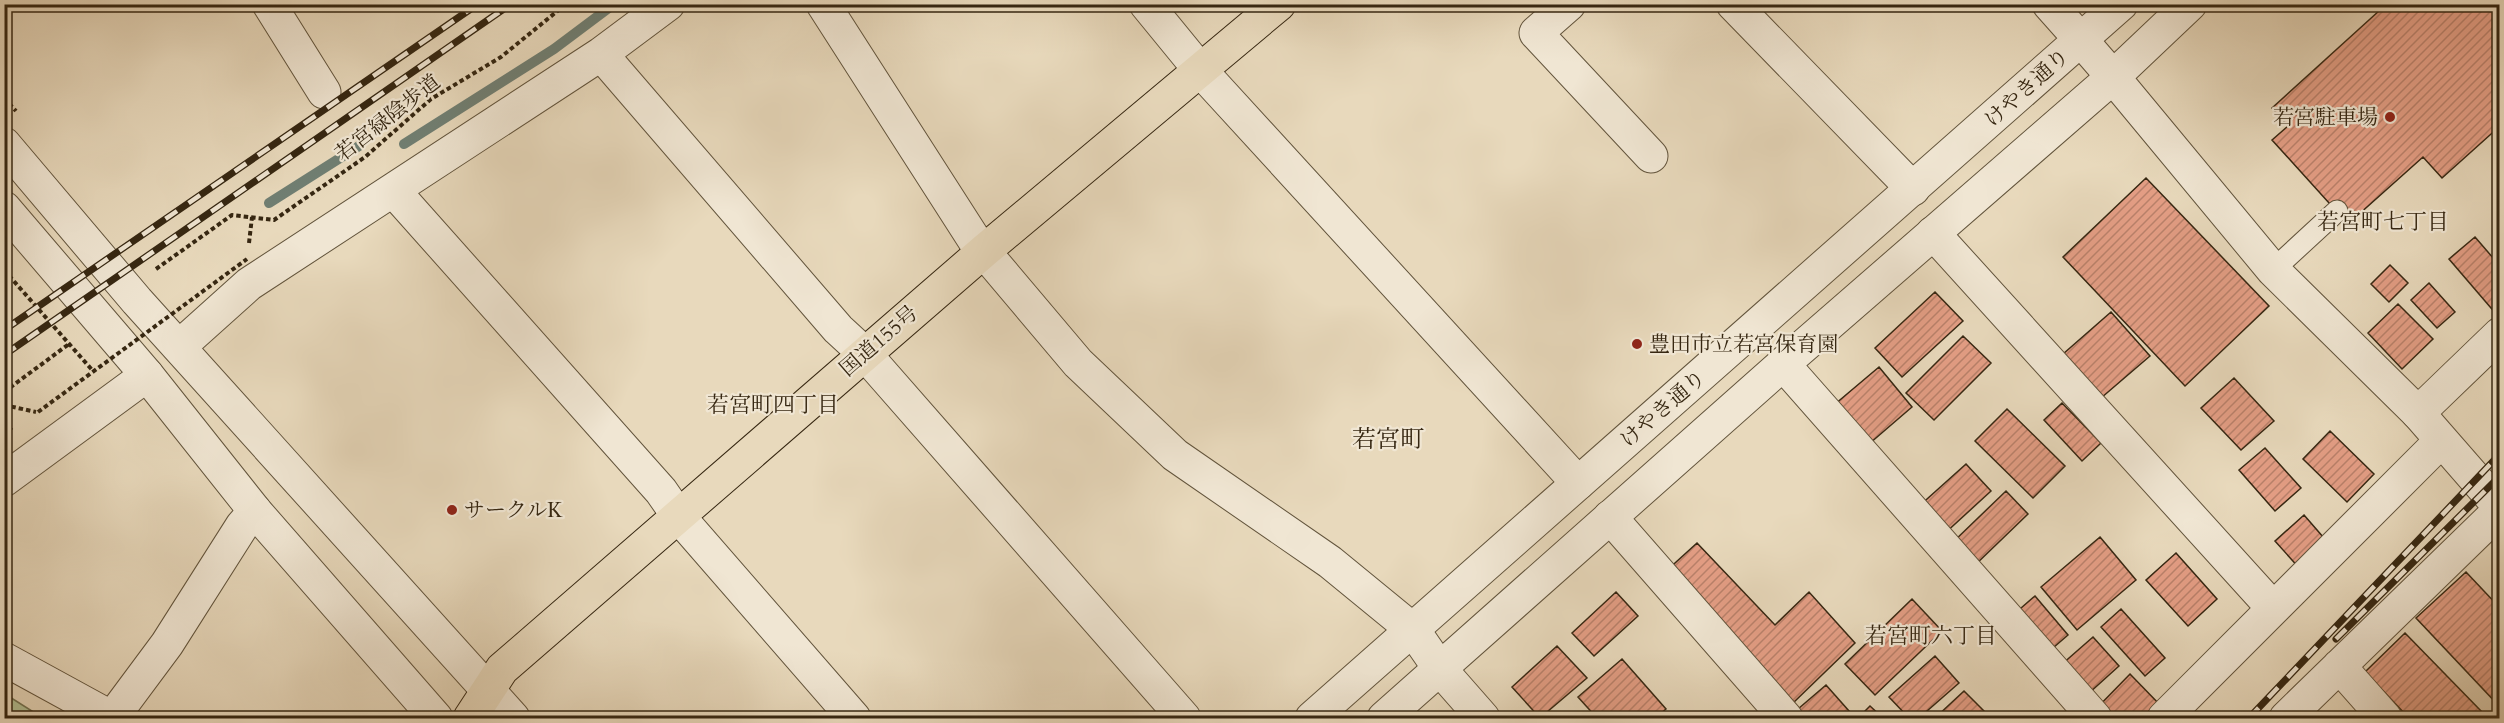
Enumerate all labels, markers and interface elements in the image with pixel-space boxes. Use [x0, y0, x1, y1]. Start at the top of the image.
street label: けやき通り [1978, 42, 2076, 134]
street label: 若宮緑陰歩道 [329, 68, 447, 168]
place label: 若宮駐車場 [2273, 103, 2378, 132]
marker: 若宮駐車場 [2383, 110, 2397, 124]
district label: 若宮町七丁目 [2317, 207, 2449, 237]
street label: 国道155号 [834, 299, 924, 383]
place label: 豊田市立若宮保育園 [1649, 330, 1838, 359]
marker: 豊田市立若宮保育園 [1630, 337, 1644, 351]
street label: けやき通り [1614, 364, 1712, 454]
district label: 若宮町四丁目 [707, 390, 839, 420]
district label: 若宮町 [1352, 423, 1424, 456]
place label: サークルK [464, 496, 563, 525]
marker: サークルK [445, 503, 459, 517]
district label: 若宮町六丁目 [1865, 621, 1997, 651]

